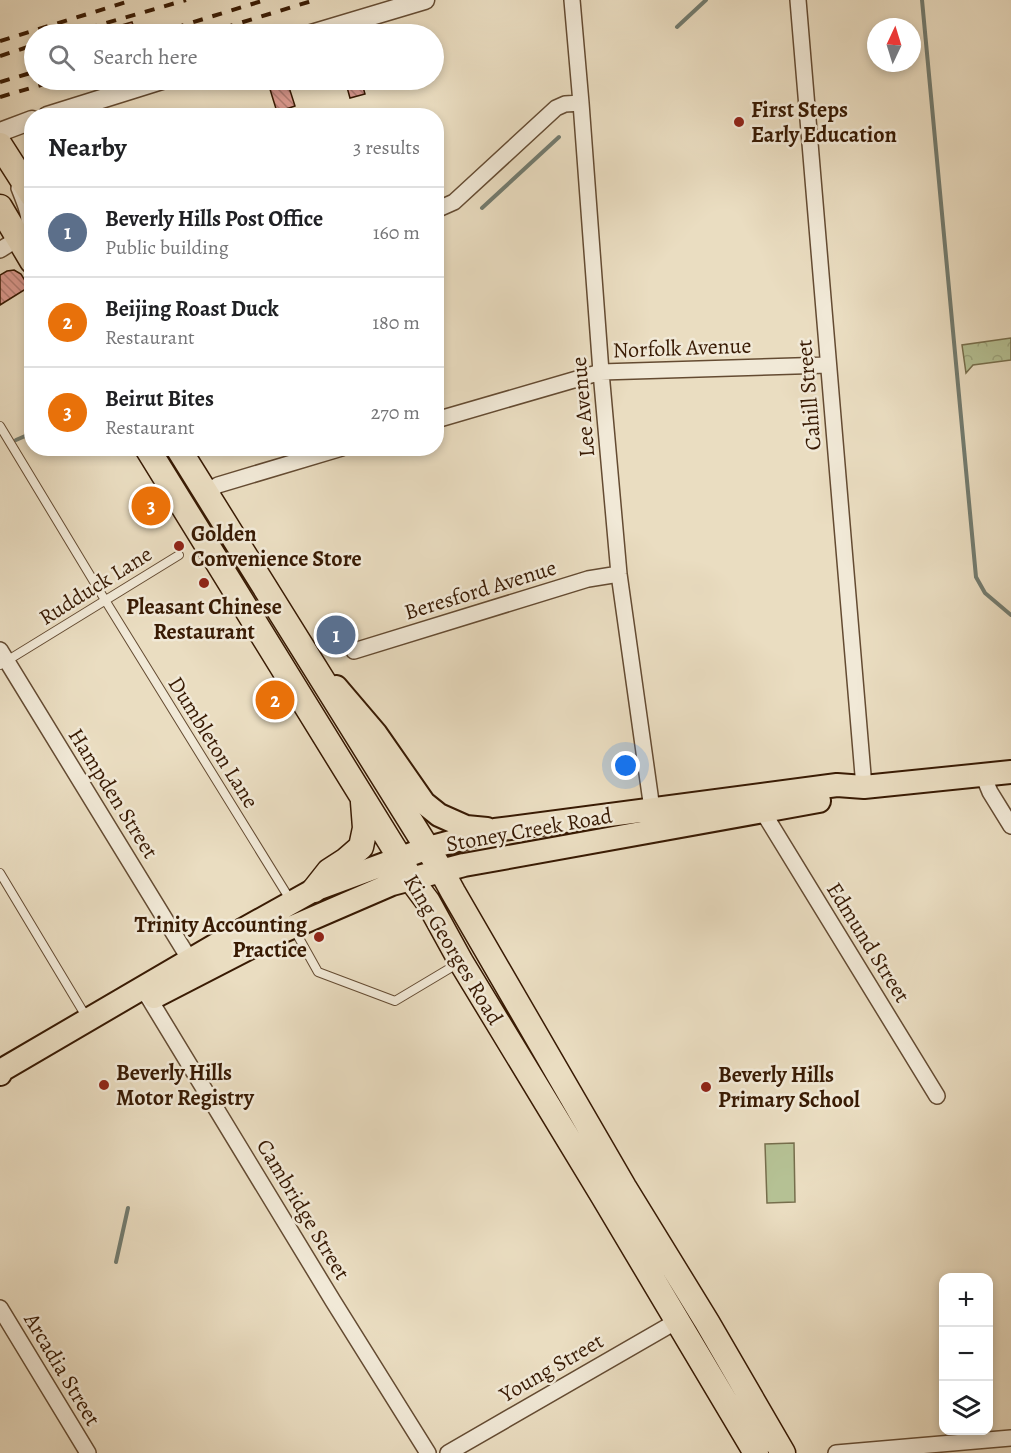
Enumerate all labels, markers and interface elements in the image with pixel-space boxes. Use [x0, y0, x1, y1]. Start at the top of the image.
north arrow [867, 18, 921, 72]
search box [24, 24, 444, 90]
icon: search [45, 41, 78, 74]
text: Search here [93, 42, 198, 72]
place label: First Steps Early Education [751, 95, 897, 150]
marker: First Steps Early Education [732, 115, 746, 129]
text: Nearby [48, 130, 127, 165]
text: 3 results [353, 134, 420, 161]
text: Beverly Hills Post Office [105, 204, 323, 234]
text: 1 [64, 219, 71, 246]
text: 160 m [373, 219, 420, 246]
text: Public building [105, 234, 229, 261]
text: Beijing Roast Duck [105, 294, 279, 324]
text: 2 [63, 309, 72, 336]
text: 180 m [372, 309, 420, 336]
text: Restaurant [105, 324, 195, 351]
street label: Norfolk Avenue [612, 331, 752, 365]
street label: Cahill Street [789, 338, 829, 452]
street label: Lee Avenue [564, 355, 602, 458]
text: Beirut Bites [105, 384, 214, 414]
text: 3 [63, 399, 72, 426]
text: 270 m [371, 399, 420, 426]
text: Restaurant [105, 414, 195, 441]
pin: 3 [132, 484, 170, 528]
place label: Golden Convenience Store [191, 519, 362, 574]
street label: Rudduck Lane [33, 539, 158, 633]
marker: Golden Convenience Store [172, 539, 186, 553]
street label: Beresford Avenue [401, 553, 560, 627]
marker: Pleasant Chinese Restaurant [197, 576, 211, 590]
place label: Pleasant Chinese Restaurant [126, 592, 282, 647]
pin: 1 [316, 612, 356, 658]
street label: Dumbleton Lane [161, 671, 266, 814]
pin: 2 [256, 678, 294, 722]
street label: Hampden Street [61, 723, 165, 864]
your location [611, 751, 640, 780]
street label: Stoney Creek Road [444, 801, 615, 859]
street label: King Georges Road [396, 869, 510, 1031]
street label: Edmund Street [819, 877, 917, 1008]
place label: Trinity Accounting Practice [135, 910, 308, 965]
marker: Trinity Accounting Practice [312, 930, 326, 944]
place label: Beverly Hills Motor Registry [116, 1058, 255, 1113]
place label: Beverly Hills Primary School [718, 1060, 860, 1115]
marker: Beverly Hills Motor Registry [97, 1078, 111, 1092]
marker: Beverly Hills Primary School [699, 1080, 713, 1094]
street label: Cambridge Street [249, 1134, 357, 1286]
map controls [939, 1273, 993, 1435]
button: + [939, 1273, 993, 1327]
street label: Arcadia Street [16, 1307, 108, 1432]
street label: Young Street [493, 1326, 609, 1410]
button: − [939, 1327, 993, 1381]
button: layers [939, 1381, 993, 1435]

